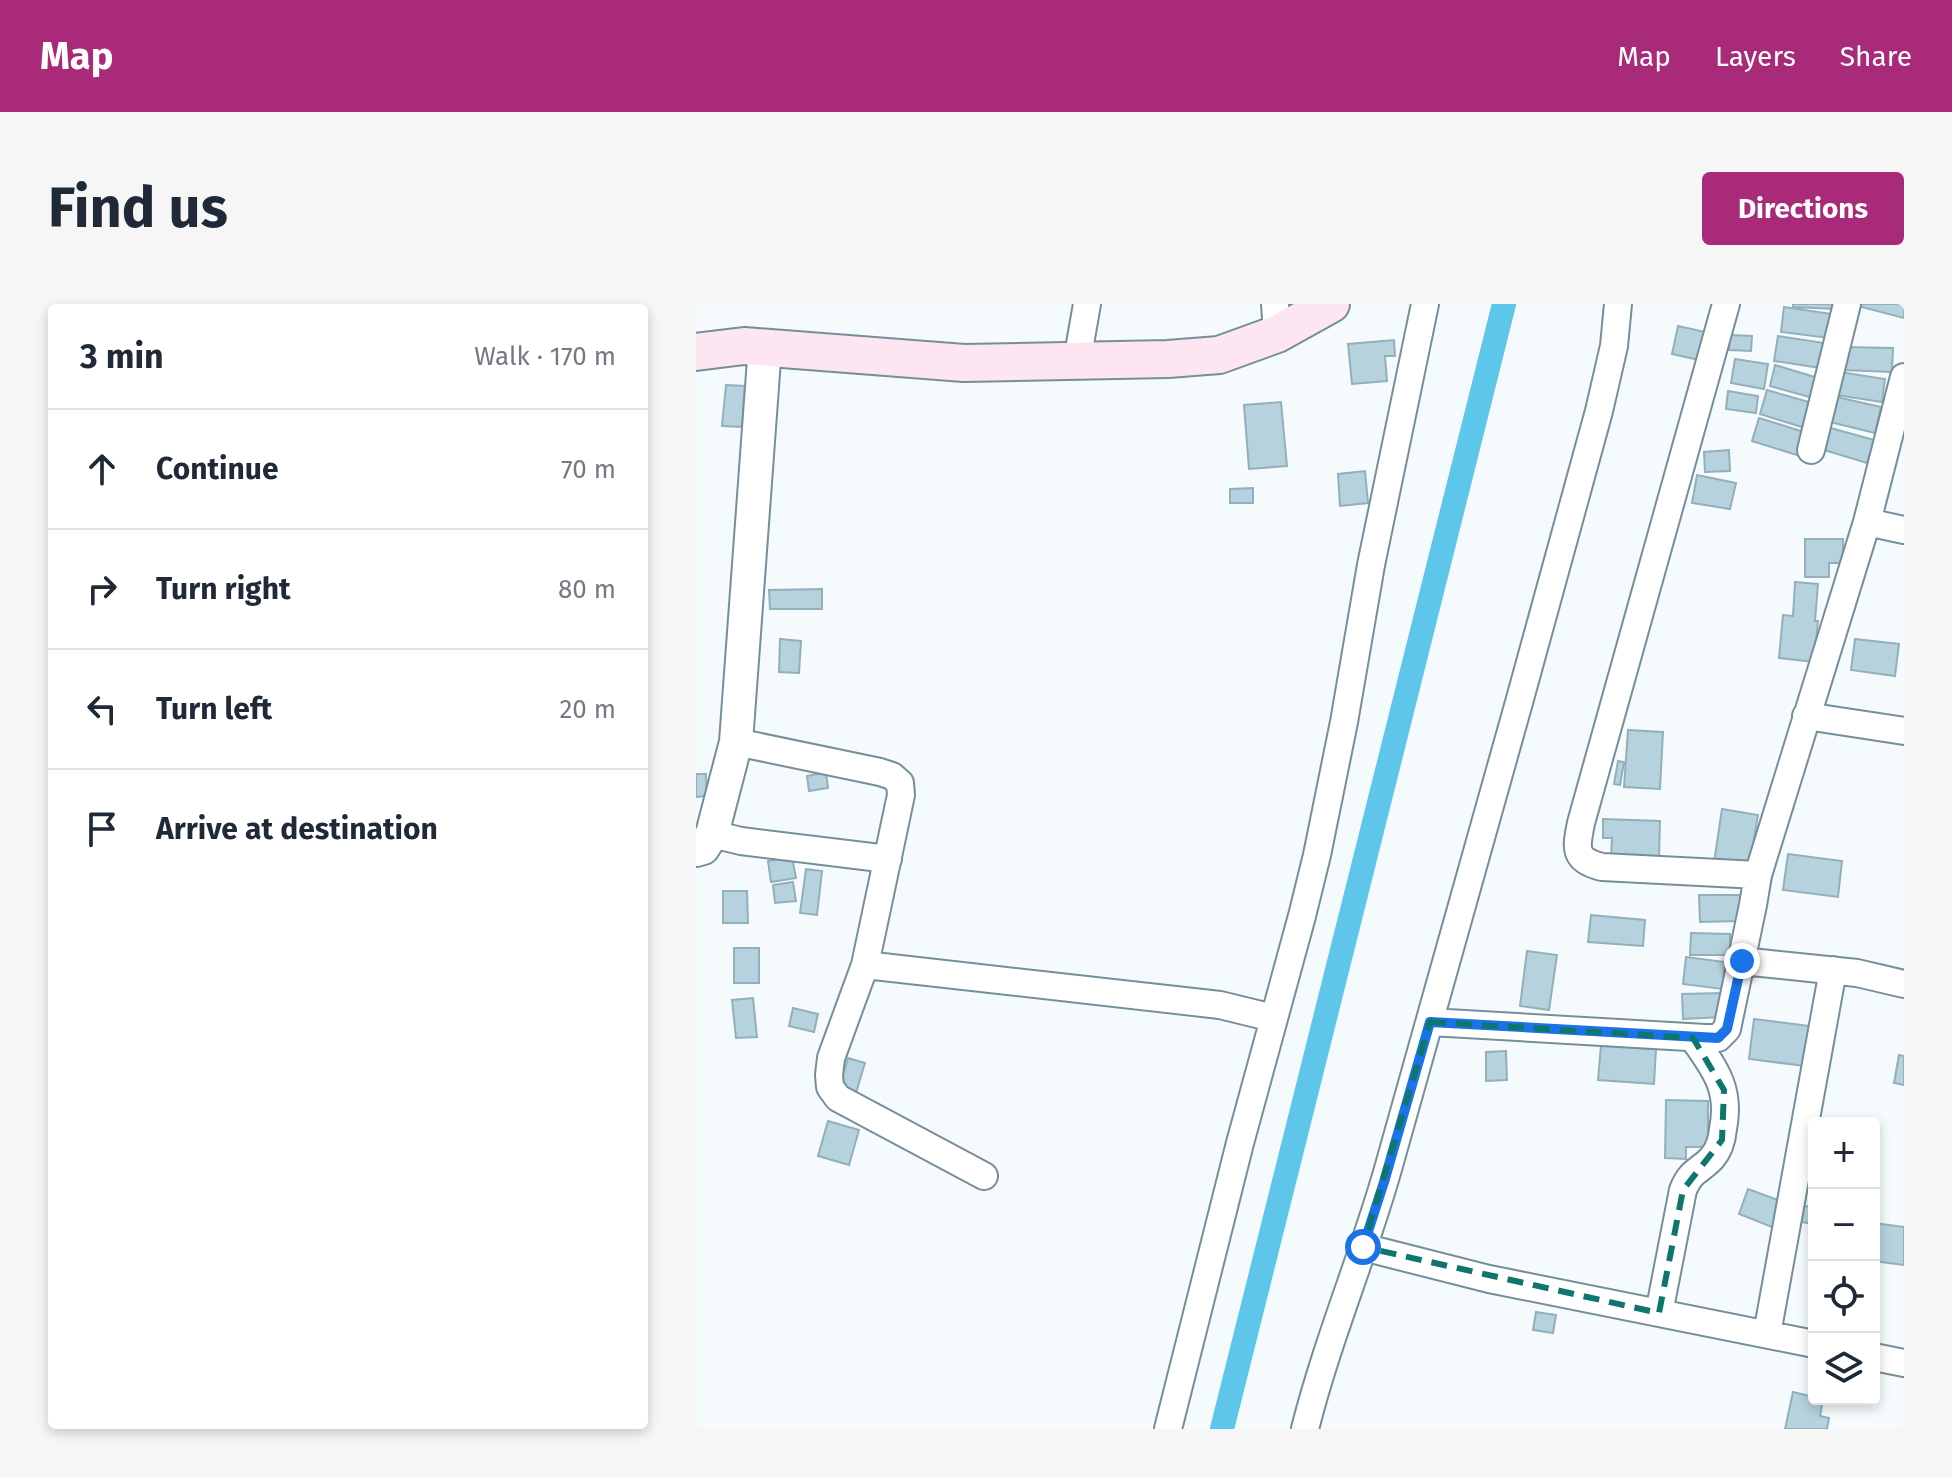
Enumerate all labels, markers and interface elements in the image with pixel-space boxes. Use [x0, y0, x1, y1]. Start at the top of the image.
text: Map [40, 33, 113, 79]
text: Map [1617, 40, 1671, 73]
text: Layers [1715, 40, 1796, 73]
text: Share [1840, 40, 1912, 73]
button: Directions [1702, 172, 1904, 245]
text: Find us [48, 175, 228, 242]
text: 3 min [80, 336, 164, 377]
text: Walk · 170 m [474, 341, 616, 372]
icon: ahead [80, 447, 124, 491]
text: Continue [156, 451, 279, 487]
text: 70 m [561, 454, 616, 485]
icon: right [80, 567, 124, 611]
text: Turn right [156, 571, 291, 607]
text: 80 m [558, 574, 616, 605]
icon: left [80, 687, 124, 731]
text: Turn left [156, 691, 272, 727]
text: 20 m [559, 694, 616, 725]
icon: arrive [80, 807, 124, 851]
text: Arrive at destination [156, 811, 438, 847]
route end [1724, 943, 1760, 979]
map controls [1808, 1117, 1880, 1405]
button: + [1808, 1117, 1880, 1189]
button: − [1808, 1189, 1880, 1261]
route start [1345, 1229, 1381, 1265]
button: locate [1808, 1261, 1880, 1333]
button: layers [1808, 1333, 1880, 1405]

